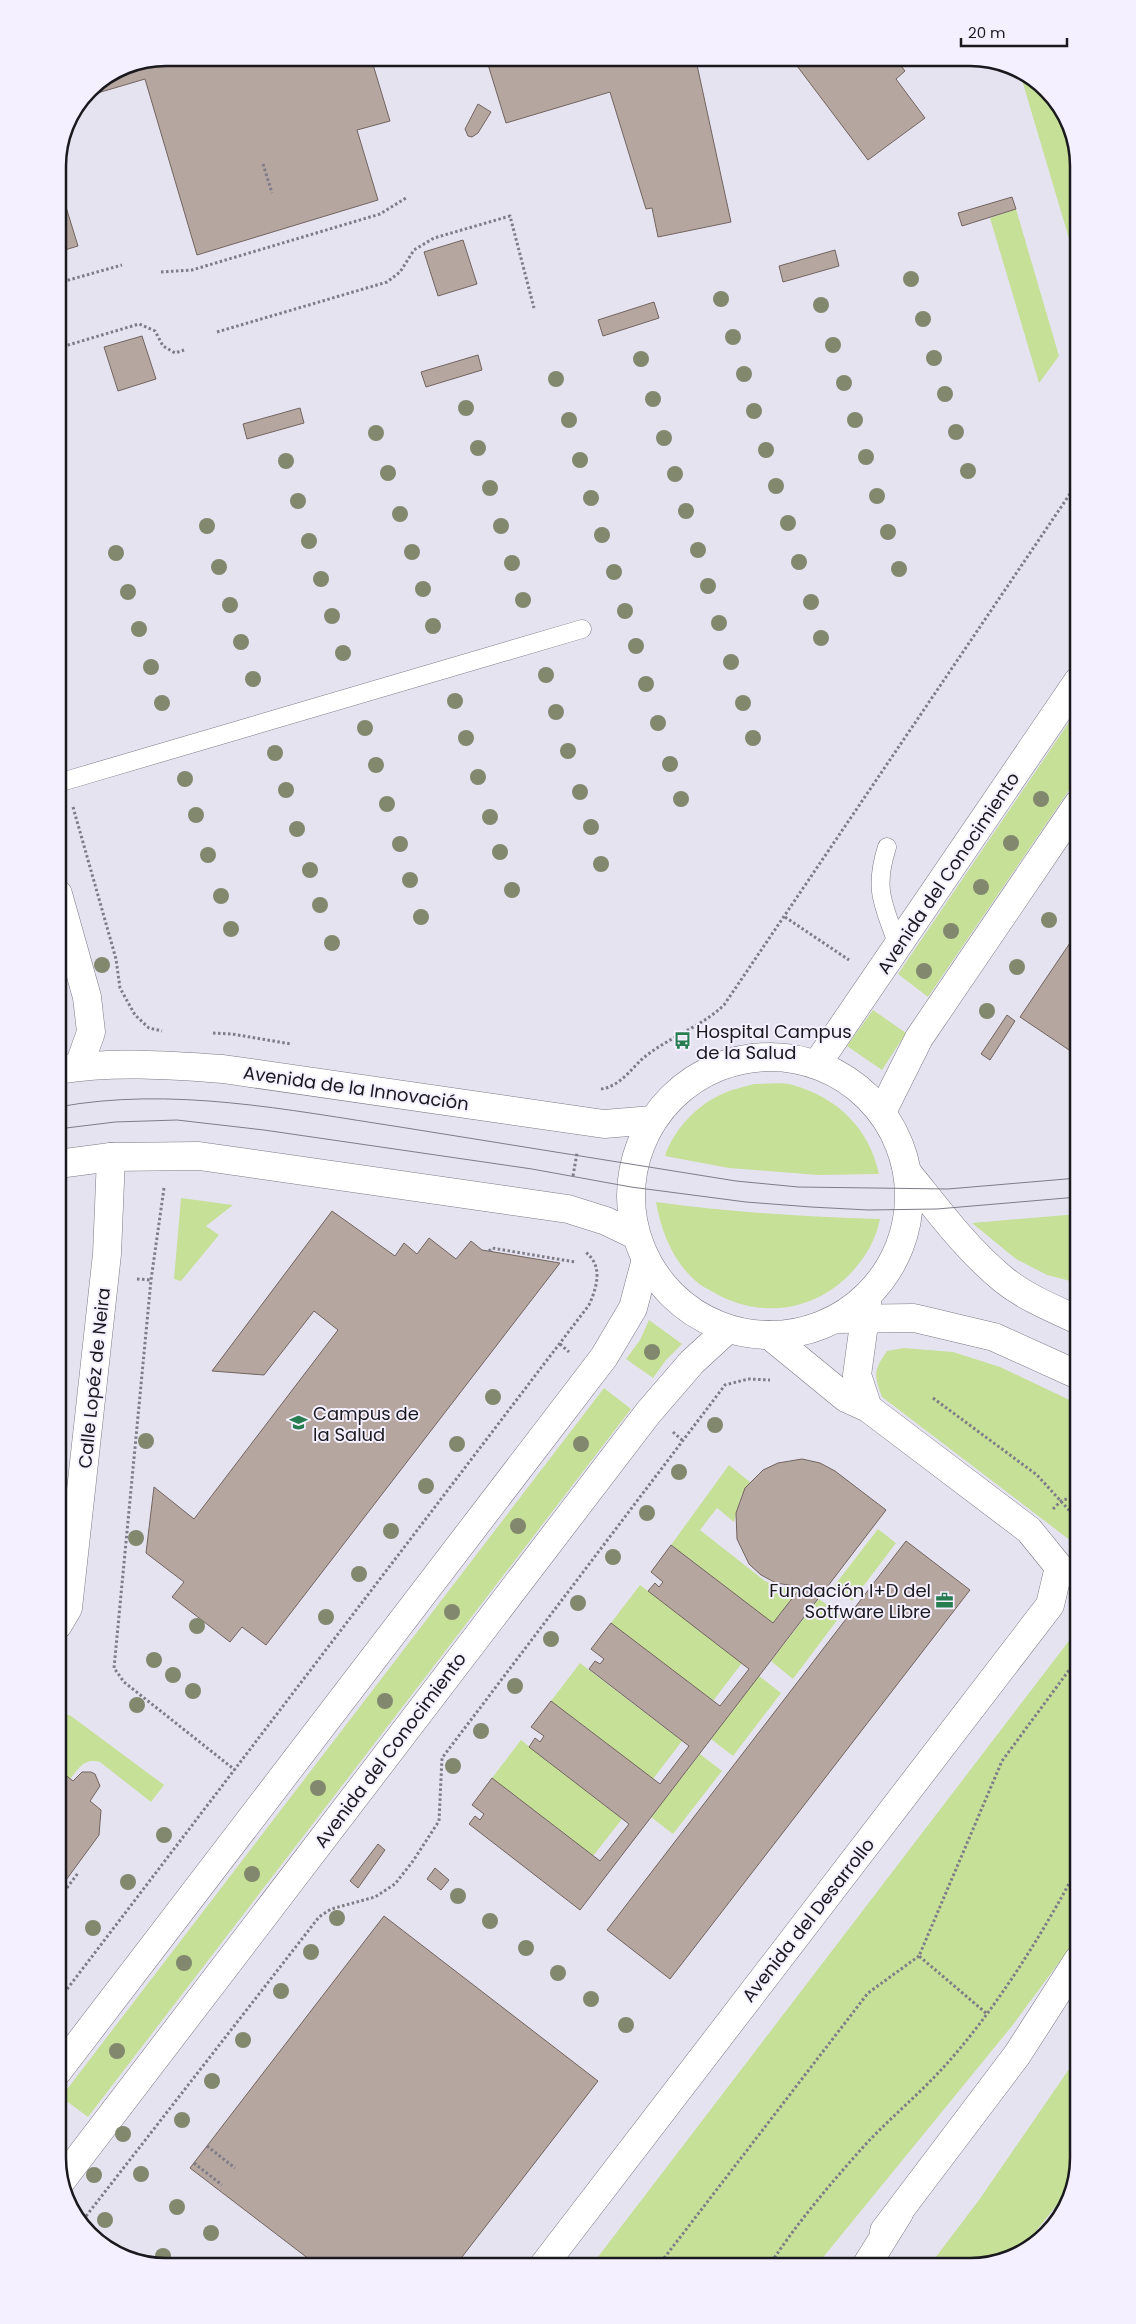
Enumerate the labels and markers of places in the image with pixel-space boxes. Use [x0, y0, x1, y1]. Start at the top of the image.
place label: Hospital Campus de la Salud [696, 1019, 852, 1065]
bus stop icon: Hospital Campus de la Salud [672, 1031, 692, 1051]
place label: Campus de la Salud [313, 1401, 419, 1447]
school or university icon: Campus de la Salud [289, 1413, 309, 1433]
place label: Fundación I+D del Sotfware Libre [769, 1578, 931, 1624]
office icon: Fundación I+D del Sotfware Libre [935, 1590, 955, 1610]

